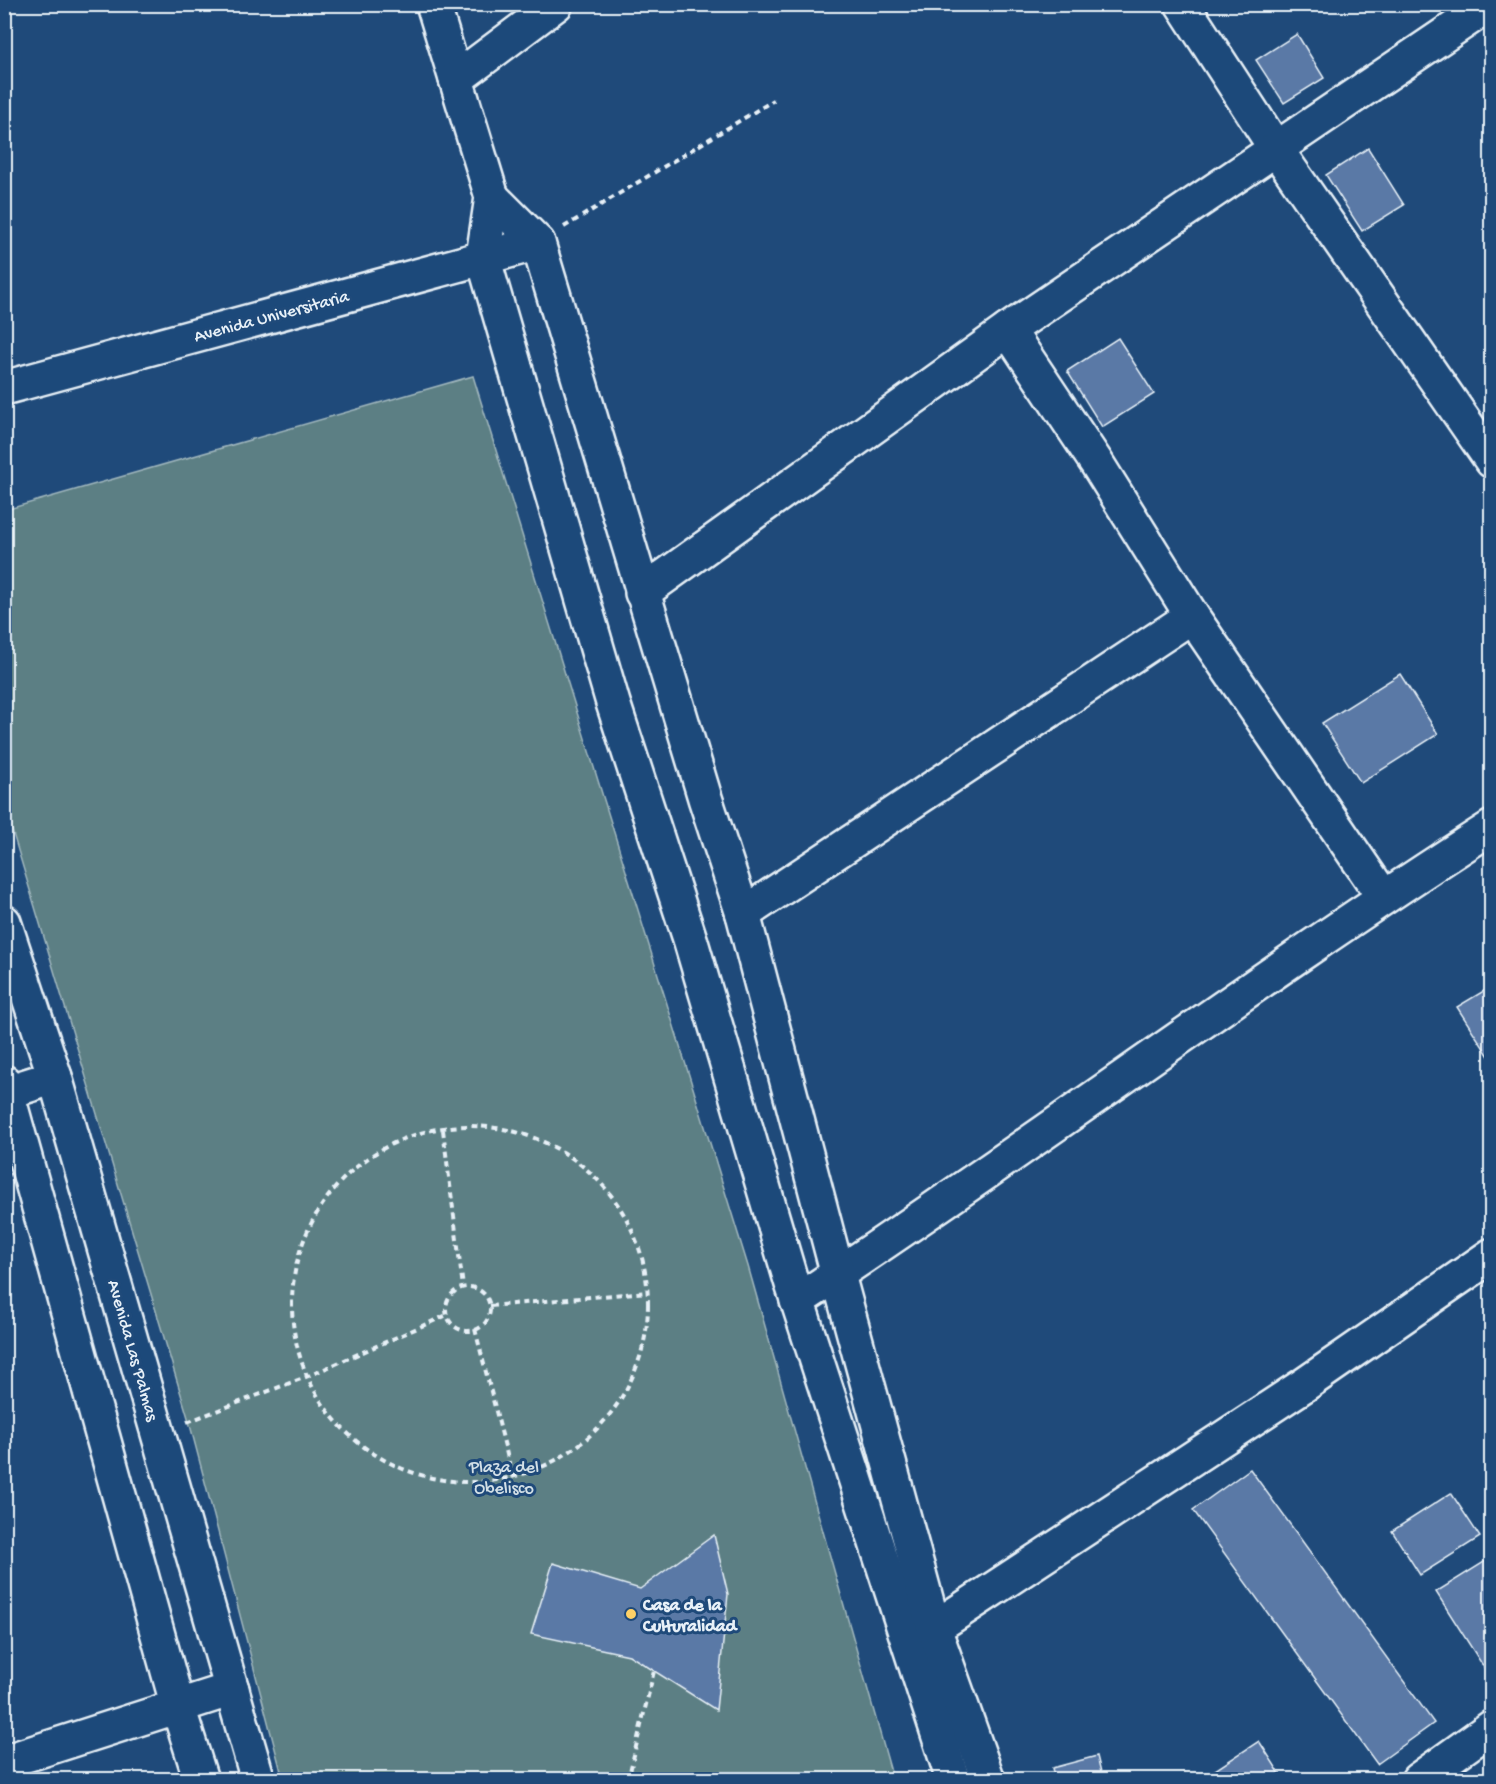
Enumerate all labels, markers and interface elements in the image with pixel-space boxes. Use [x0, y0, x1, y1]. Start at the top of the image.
street label: Avenida Universitaria [192, 286, 352, 348]
street label: Avenida Las Palmas [101, 1278, 162, 1425]
park label: Plaza del Obelisco [468, 1458, 539, 1500]
place label: Casa de la Culturalidad [642, 1596, 739, 1638]
marker: Casa de la Culturalidad [624, 1607, 638, 1621]

